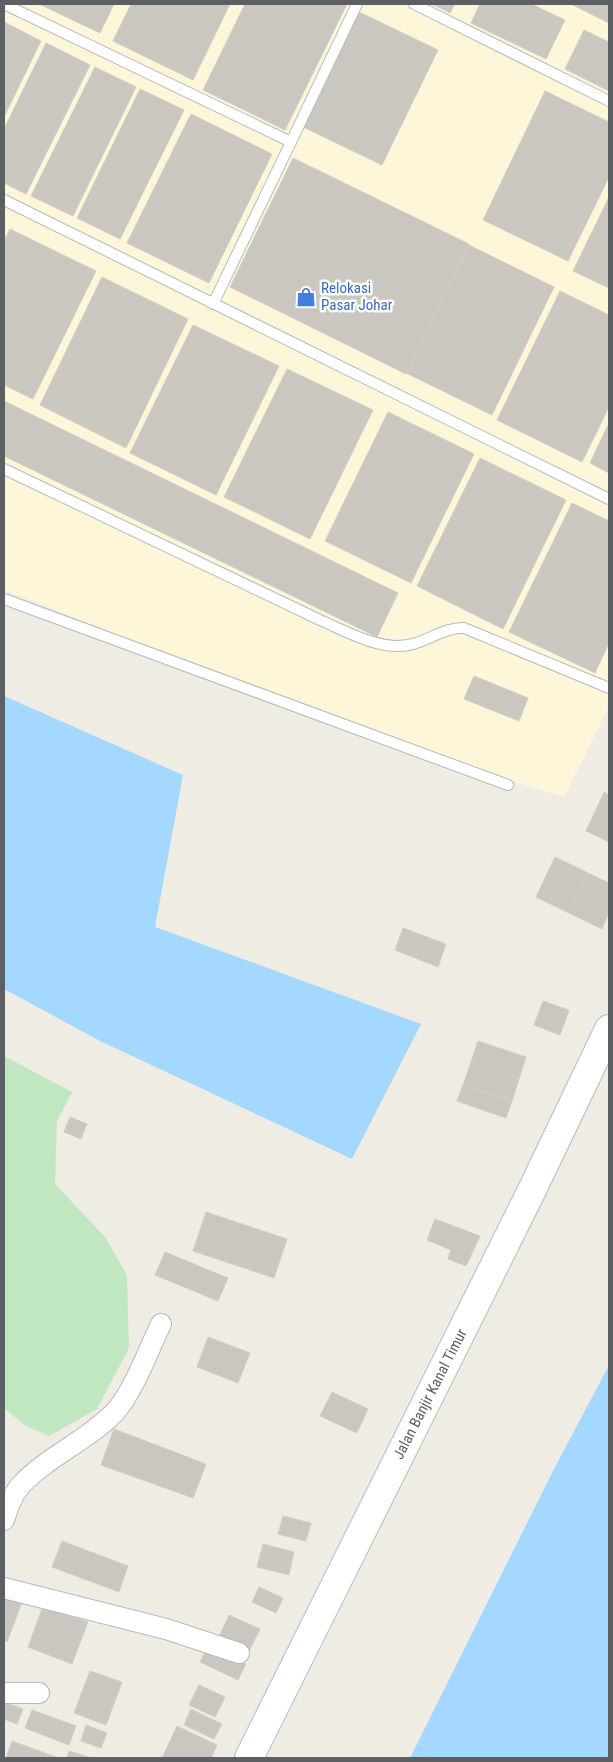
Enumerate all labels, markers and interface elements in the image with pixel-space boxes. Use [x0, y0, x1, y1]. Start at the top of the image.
place label: Relokasi Pasar Johar [321, 279, 393, 314]
shop icon: Relokasi Pasar Johar [295, 286, 317, 308]
street label: Jalan Banjir Kanal Timur [389, 1325, 471, 1462]

